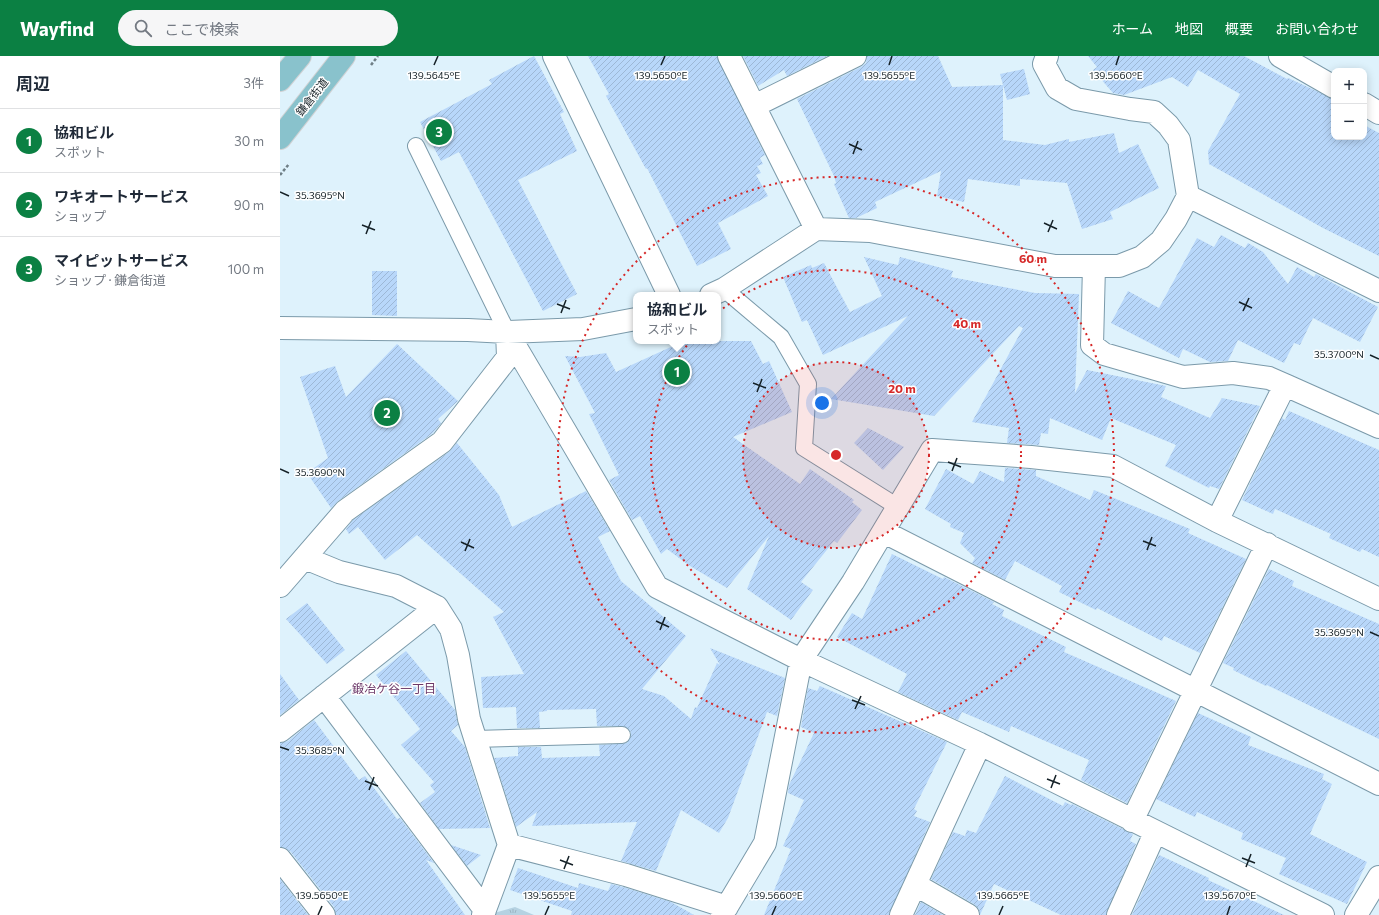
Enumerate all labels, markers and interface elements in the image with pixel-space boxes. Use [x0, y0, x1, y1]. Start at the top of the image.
search box [118, 10, 398, 46]
text: Wayfind [20, 17, 94, 40]
icon: search [132, 17, 154, 39]
text: ここで検索 [164, 20, 239, 38]
text: ホーム [1111, 20, 1153, 37]
text: 地図 [1175, 20, 1203, 37]
text: 概要 [1225, 20, 1253, 37]
text: お問い合わせ [1275, 20, 1359, 37]
map controls [1331, 68, 1367, 140]
button: + [1331, 68, 1367, 104]
text: 139.5645°E [408, 69, 460, 81]
text: 139.5650°E [635, 69, 688, 81]
text: 139.5655°E [863, 69, 915, 81]
text: 139.5660°E [1089, 69, 1143, 81]
text: 周辺 [16, 73, 50, 94]
text: 3件 [244, 75, 264, 91]
street label: 鎌倉街道 [293, 75, 330, 118]
button: − [1331, 104, 1367, 140]
pin: 3 [426, 117, 452, 147]
text: 協和ビル [54, 123, 114, 141]
text: 1 [26, 133, 32, 149]
text: 30 m [234, 133, 264, 149]
text: スポット [54, 144, 106, 160]
text: ワキオートサービス [54, 187, 189, 205]
text: 35.3695°N [295, 189, 345, 201]
text: 2 [25, 197, 33, 213]
text: 90 m [234, 197, 264, 213]
text: ショップ [54, 208, 106, 224]
text: マイピットサービス [54, 251, 189, 269]
text: 60 m [1019, 251, 1047, 265]
text: 3 [25, 261, 33, 277]
text: 100 m [228, 261, 264, 277]
text: ショップ · 鎌倉街道 [54, 272, 166, 288]
popup [633, 292, 721, 344]
text: 協和ビル [647, 300, 707, 318]
text: 40 m [953, 316, 981, 330]
text: スポット [647, 321, 699, 337]
text: 35.3700°N [1314, 348, 1364, 360]
pin: 1 [664, 357, 690, 387]
text: 20 m [888, 381, 916, 395]
your location [812, 393, 832, 413]
pin: 2 [374, 398, 400, 428]
centre of rings [829, 448, 843, 462]
text: 35.3690°N [295, 466, 345, 478]
text: 35.3695°N [1314, 626, 1364, 638]
district label: 鍛冶ケ谷一丁目 [352, 681, 436, 695]
text: 35.3685°N [295, 744, 345, 756]
text: 139.5650°E [296, 889, 349, 901]
text: 139.5655°E [523, 889, 575, 901]
text: 139.5660°E [749, 889, 803, 901]
text: 139.5665°E [977, 889, 1029, 901]
text: 139.5670°E [1204, 889, 1256, 901]

